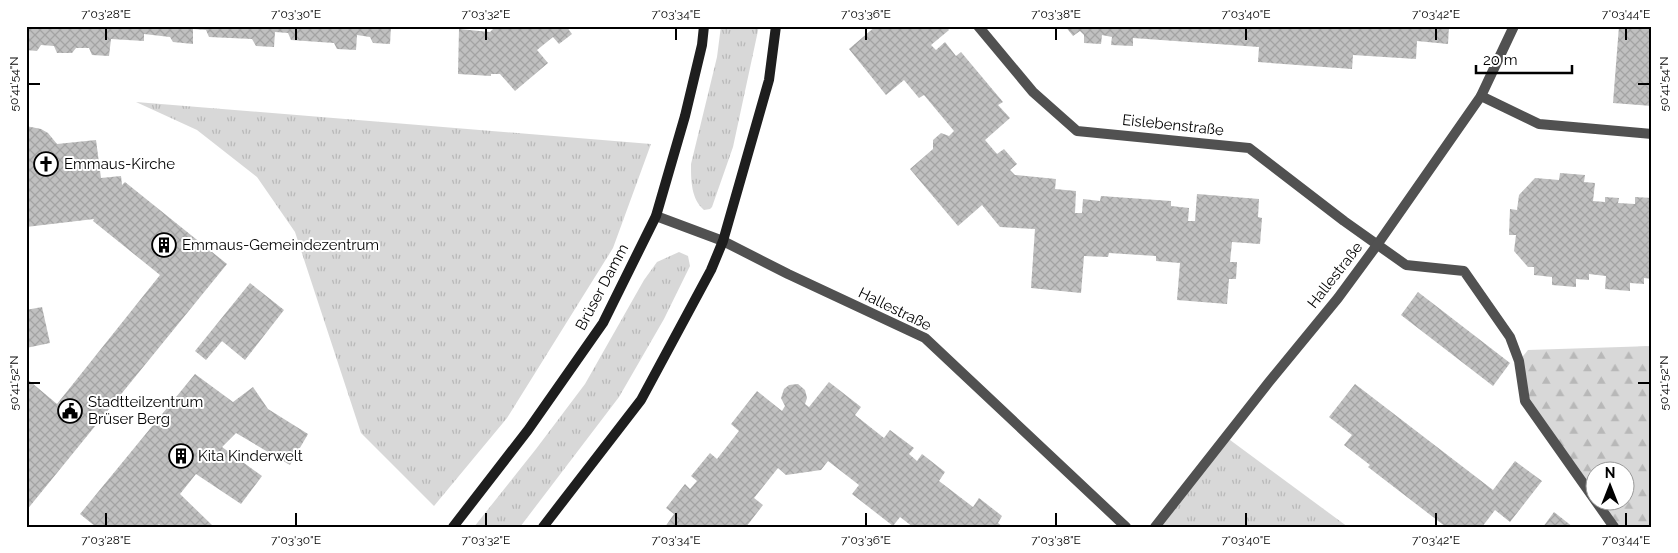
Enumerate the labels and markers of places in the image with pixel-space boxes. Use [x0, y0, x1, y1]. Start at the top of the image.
church icon: Emmaus-Kirche [33, 151, 59, 177]
place label: Emmaus-Kirche [64, 155, 175, 173]
building icon: Emmaus-Gemeindezentrum [151, 232, 177, 258]
place label: Emmaus-Gemeindezentrum [182, 236, 379, 254]
place label: Stadtteilzentrum Brüser Berg [88, 393, 203, 428]
public building icon: Stadtteilzentrum Brüser Berg [57, 398, 83, 424]
building icon: Kita Kinderwelt [168, 443, 194, 469]
place label: Kita Kinderwelt [198, 447, 303, 465]

